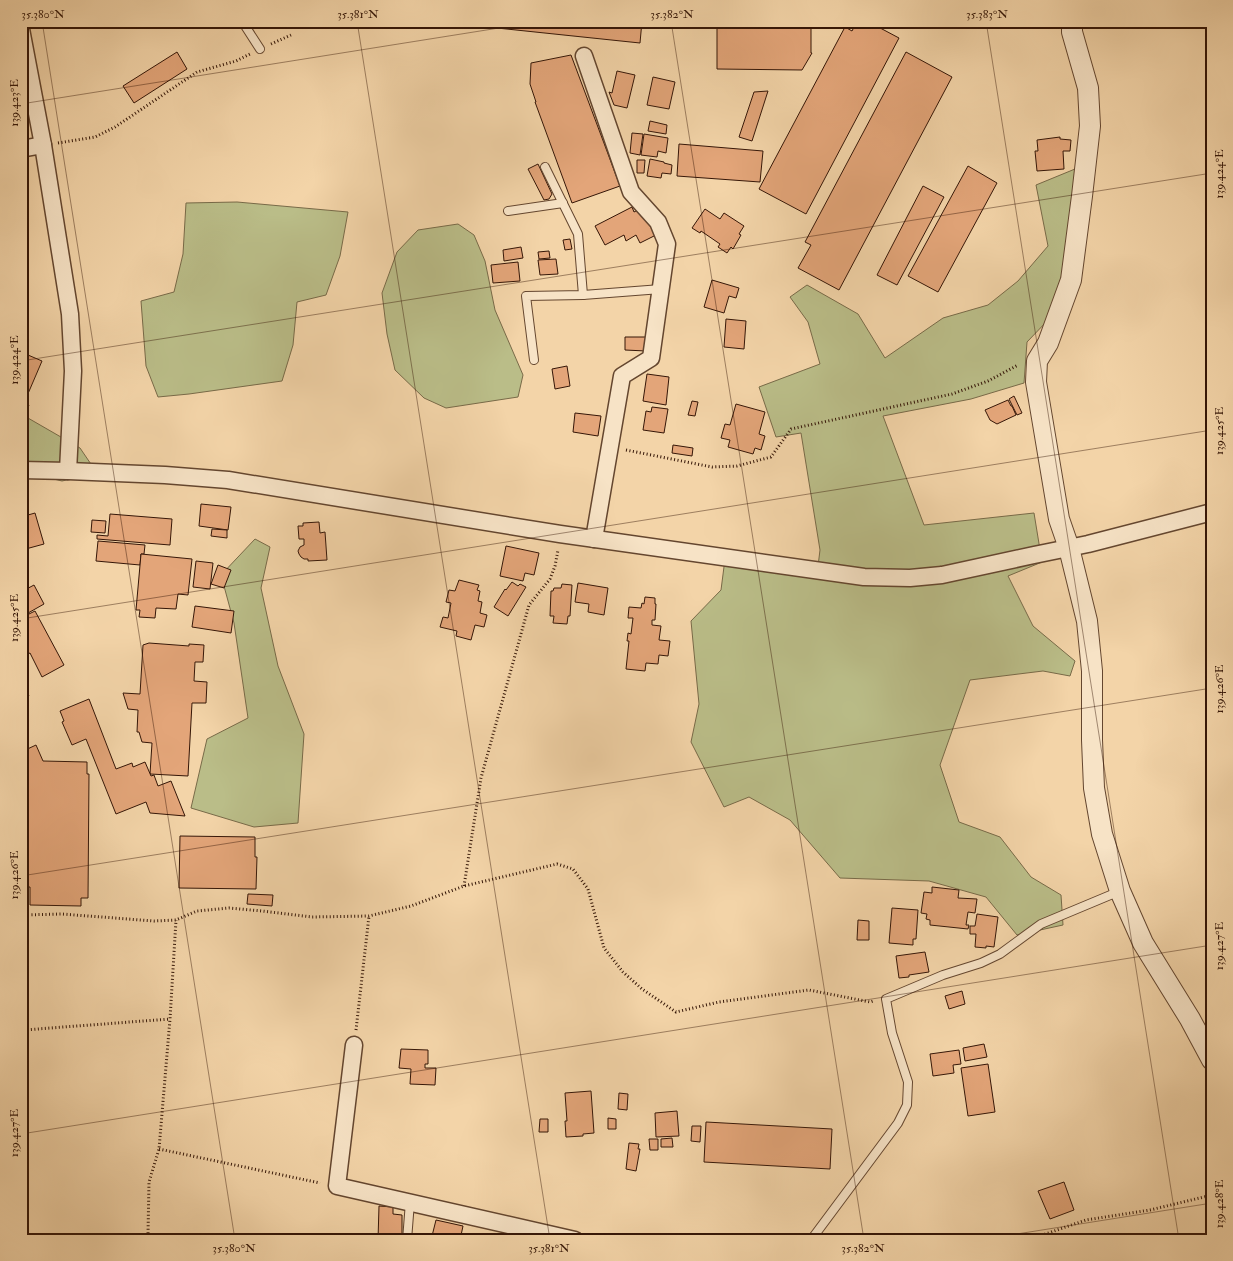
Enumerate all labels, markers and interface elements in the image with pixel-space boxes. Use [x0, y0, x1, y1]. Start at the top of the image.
text: 35.380°N [21, 7, 65, 22]
text: 35.381°N [337, 7, 379, 22]
text: 35.382°N [650, 7, 694, 22]
text: 35.383°N [966, 7, 1008, 22]
text: 139.423°E [7, 79, 22, 127]
text: 139.424°E [1212, 149, 1227, 199]
text: 139.424°E [7, 335, 22, 385]
text: 139.425°E [1212, 407, 1227, 455]
text: 139.425°E [7, 594, 22, 642]
text: 139.426°E [1212, 664, 1227, 714]
text: 139.426°E [7, 850, 22, 900]
text: 139.427°E [1212, 921, 1227, 970]
text: 139.427°E [7, 1108, 22, 1157]
text: 139.428°E [1212, 1179, 1227, 1228]
text: 35.380°N [212, 1241, 256, 1256]
text: 35.381°N [528, 1241, 570, 1256]
text: 35.382°N [841, 1241, 885, 1256]

